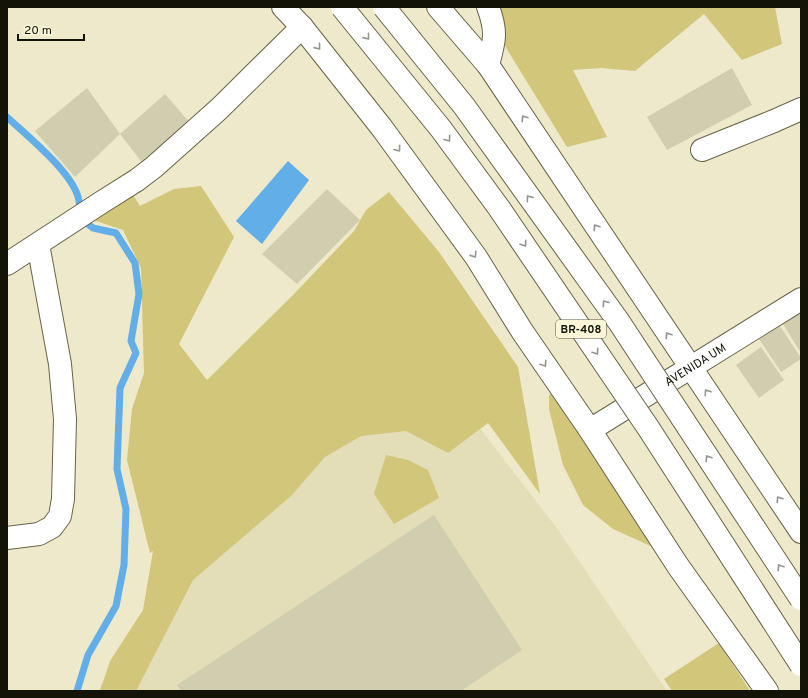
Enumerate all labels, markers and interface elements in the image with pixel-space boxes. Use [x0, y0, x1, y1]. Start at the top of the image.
scale bar [18, 16, 84, 42]
text: 20 m [24, 23, 52, 39]
one-way arrow [363, 32, 370, 39]
one-way arrow [313, 42, 320, 49]
one-way arrow [522, 116, 529, 123]
one-way arrow [443, 134, 450, 141]
one-way arrow [393, 145, 401, 152]
one-way arrow [527, 195, 534, 202]
one-way arrow [594, 224, 601, 231]
one-way arrow [519, 240, 527, 247]
one-way arrow [469, 250, 476, 257]
one-way arrow [603, 301, 610, 308]
road number: BR-408 [556, 320, 606, 338]
one-way arrow [665, 332, 673, 339]
street label: AVENIDA UM [662, 340, 730, 391]
one-way arrow [591, 348, 599, 355]
one-way arrow [539, 359, 546, 366]
one-way arrow [704, 389, 711, 396]
one-way arrow [705, 455, 713, 462]
one-way arrow [777, 497, 784, 504]
one-way arrow [777, 564, 784, 571]

